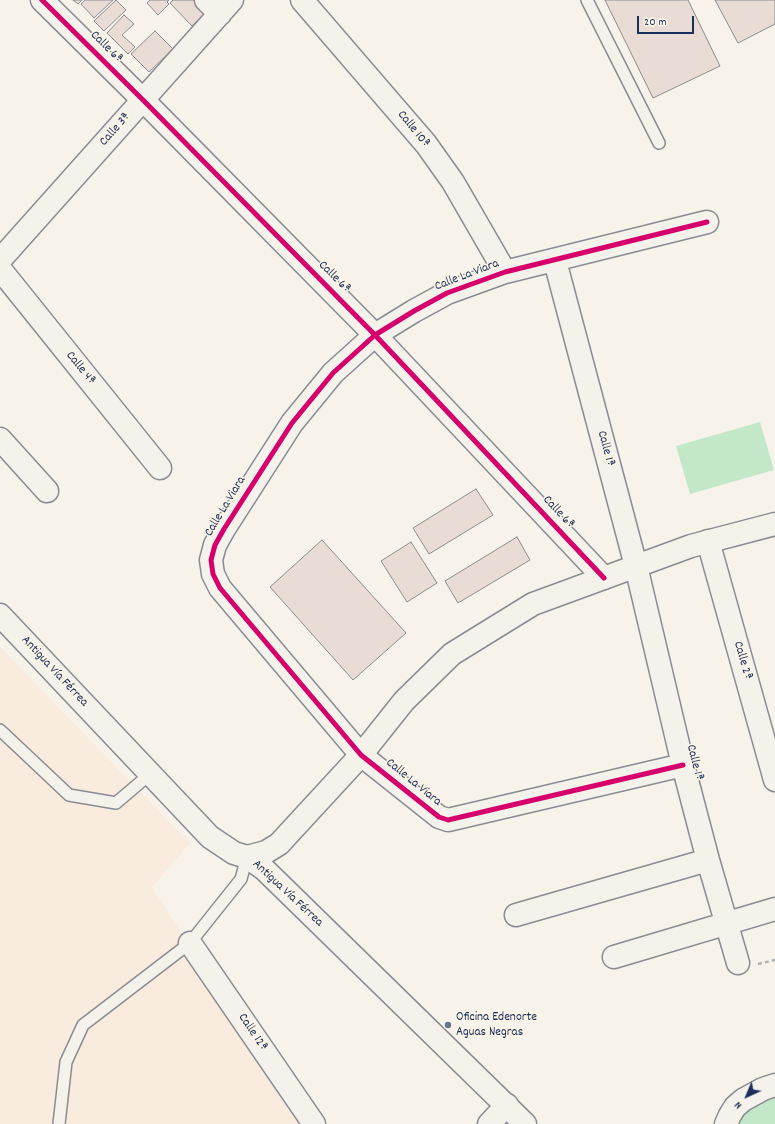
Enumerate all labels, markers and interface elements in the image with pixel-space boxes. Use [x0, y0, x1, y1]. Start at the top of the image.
scale bar [639, 8, 696, 34]
text: 20 m [644, 14, 667, 31]
street label: Calle 6ª [86, 28, 126, 68]
street label: Calle 10ª [393, 108, 433, 152]
street label: Calle 3ª [97, 110, 135, 150]
street label: Calle La Viara [433, 257, 501, 295]
street label: Calle 6ª [314, 258, 354, 298]
street label: Calle 4ª [62, 349, 98, 389]
street label: Calle 1ª [593, 429, 617, 469]
street label: Calle La Viara [202, 474, 250, 540]
street label: Calle 6ª [539, 493, 577, 533]
street label: Antigua Vía Férrea [17, 633, 91, 711]
street label: Calle 2ª [729, 640, 755, 682]
street label: Calle 1ª [682, 743, 706, 783]
street label: Calle La Viara [382, 756, 444, 810]
street label: Antigua Vía Férrea [248, 857, 326, 931]
place label: Oficina Edenorte Aguas Negras [456, 1010, 537, 1041]
street label: Calle 12ª [234, 1011, 270, 1055]
marker: Oficina Edenorte Aguas Negras [443, 1020, 453, 1030]
north arrow [727, 1076, 767, 1116]
text: N [731, 1097, 746, 1112]

